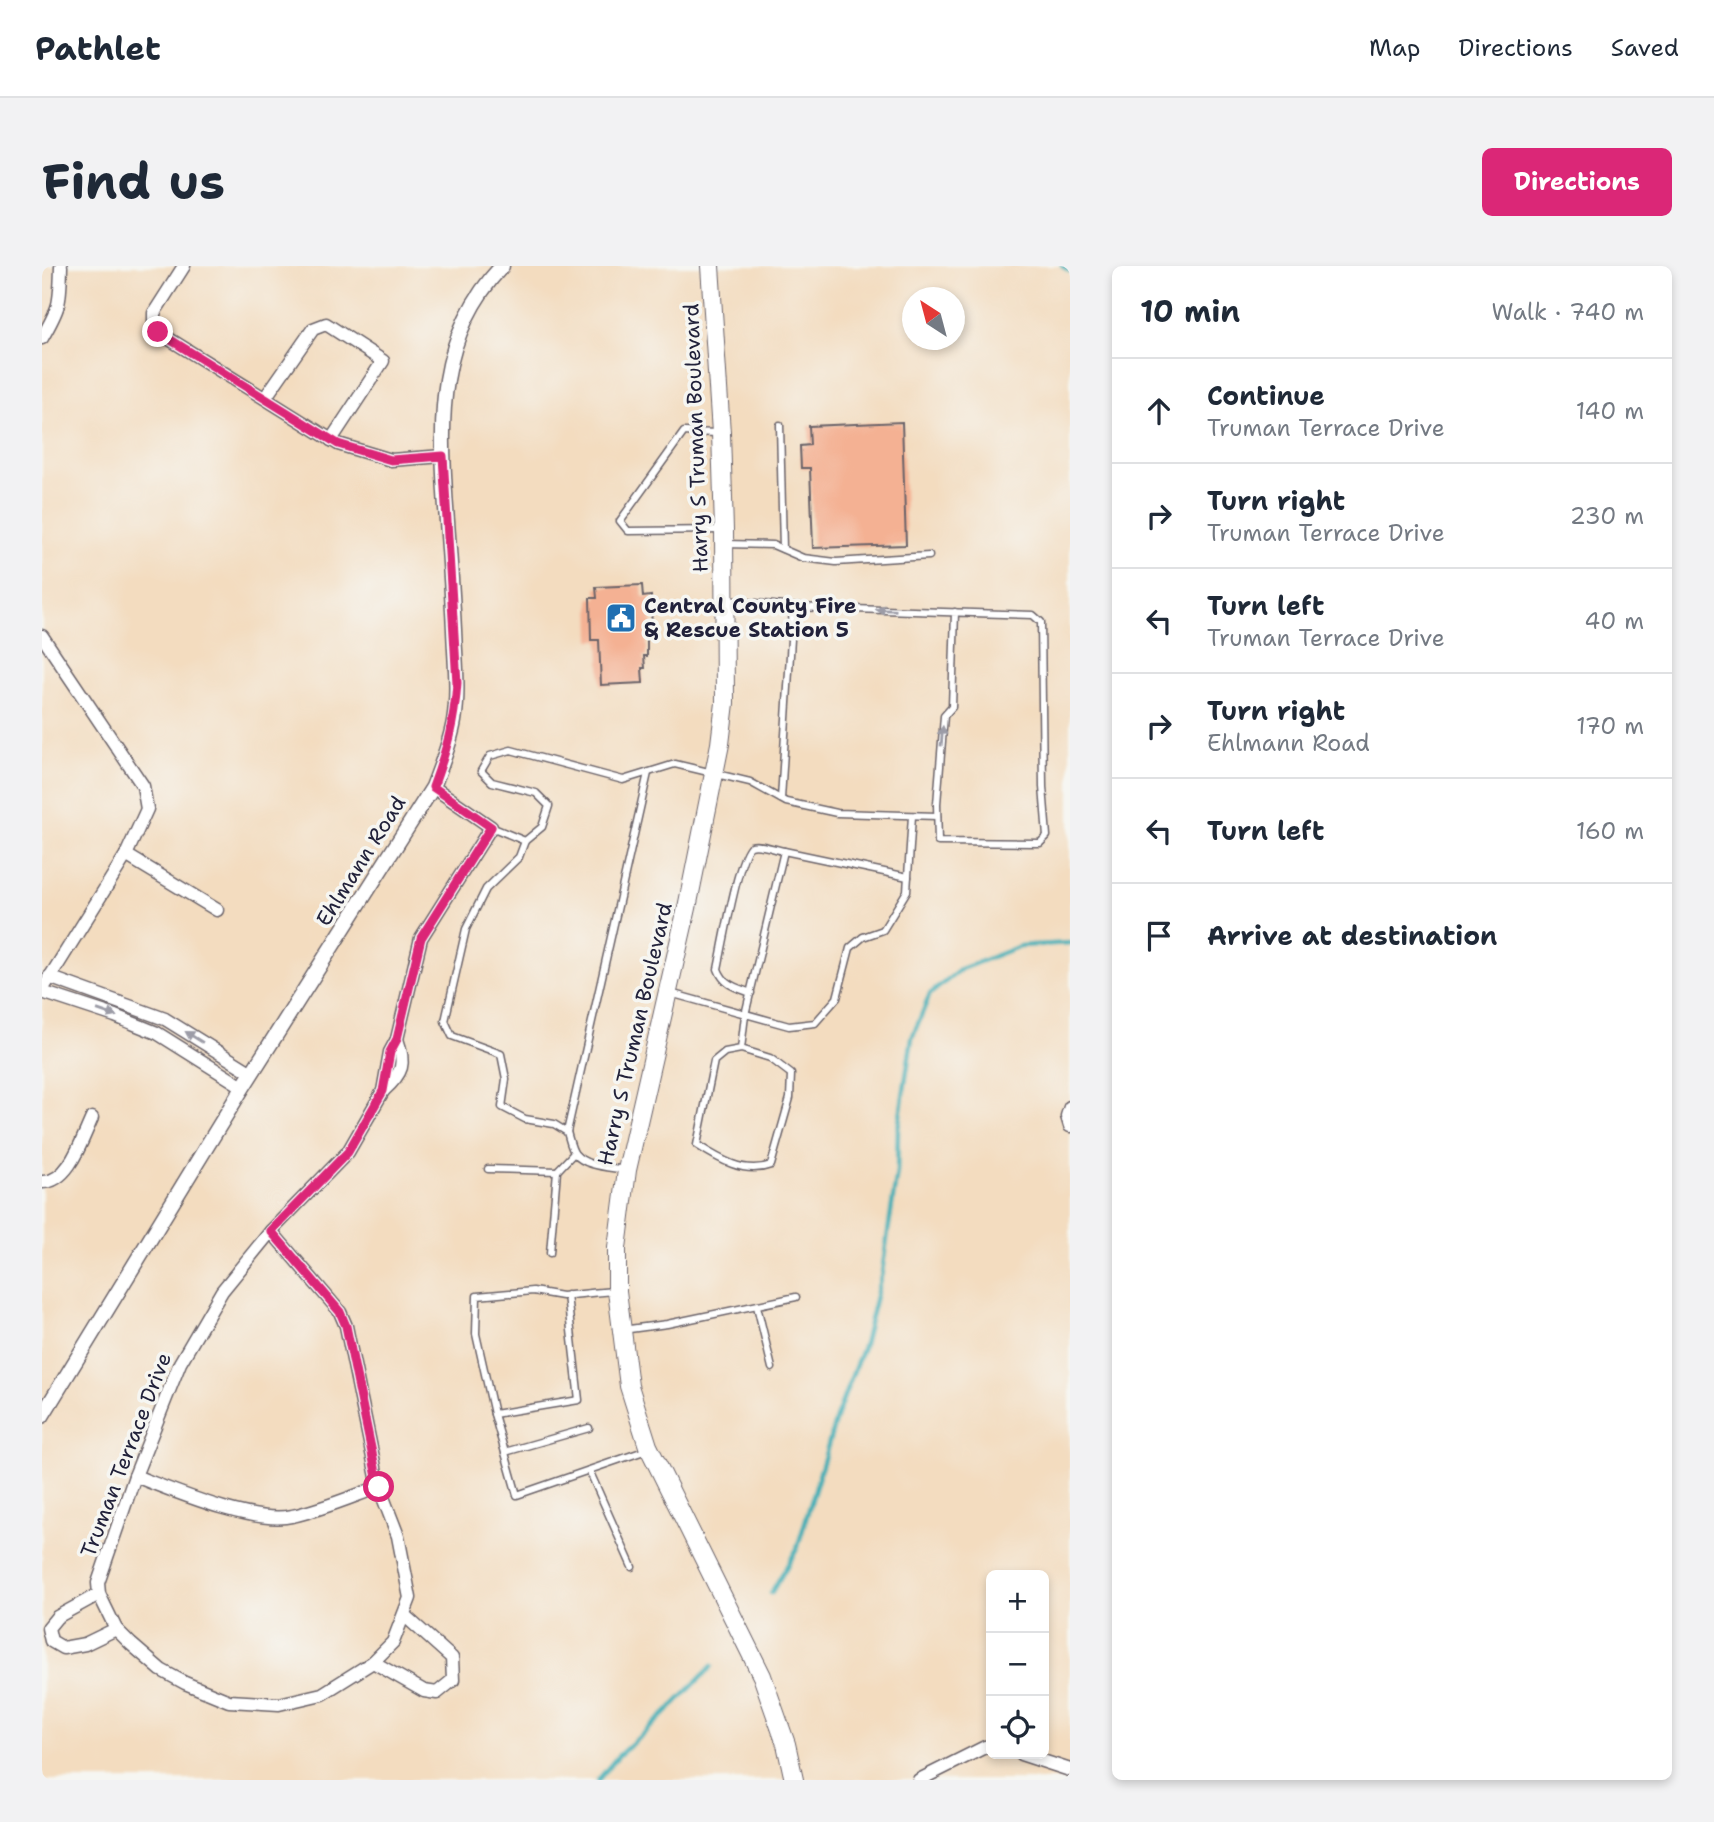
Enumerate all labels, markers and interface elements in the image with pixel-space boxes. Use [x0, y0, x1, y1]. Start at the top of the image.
text: Pathlet [35, 26, 161, 71]
text: Map [1369, 32, 1420, 64]
text: Directions [1458, 32, 1573, 64]
text: Saved [1611, 32, 1679, 64]
button: Directions [1482, 148, 1672, 216]
text: Find us [42, 149, 225, 215]
north arrow [902, 287, 965, 350]
text: 10 min [1140, 291, 1240, 332]
text: Walk · 740 m [1492, 297, 1644, 327]
street label: Harry S Truman Boulevard [677, 303, 715, 573]
route end [142, 316, 173, 347]
text: Continue [1207, 378, 1325, 413]
icon: ahead [1140, 392, 1178, 430]
text: 140 m [1576, 396, 1644, 426]
text: Truman Terrace Drive [1207, 413, 1445, 443]
text: Turn right [1207, 483, 1345, 518]
icon: right [1140, 497, 1178, 535]
text: 230 m [1570, 501, 1644, 531]
text: Truman Terrace Drive [1207, 518, 1445, 548]
text: Turn left [1207, 588, 1324, 623]
place label: Central County Fire & Rescue Station 5 [644, 592, 857, 644]
public building icon: Central County Fire & Rescue Station 5 [604, 601, 638, 635]
icon: left [1140, 602, 1178, 640]
one-way arrow [875, 604, 897, 616]
text: 40 m [1584, 606, 1644, 636]
text: Truman Terrace Drive [1207, 623, 1445, 653]
text: Turn right [1207, 693, 1345, 728]
icon: right [1140, 707, 1178, 745]
text: 170 m [1576, 711, 1644, 741]
one-way arrow [937, 725, 948, 747]
text: Ehlmann Road [1207, 728, 1370, 758]
street label: Ehlmann Road [310, 791, 412, 931]
icon: left [1140, 812, 1178, 850]
text: Turn left [1207, 813, 1324, 848]
text: 160 m [1576, 816, 1644, 846]
street label: Harry S Truman Boulevard [591, 900, 679, 1168]
icon: arrive [1140, 917, 1178, 955]
text: Arrive at destination [1207, 918, 1497, 953]
one-way arrow [96, 1008, 117, 1019]
one-way arrow [184, 1031, 203, 1044]
street label: Truman Terrace Drive [74, 1349, 178, 1561]
route start [363, 1471, 394, 1502]
map controls [986, 1570, 1049, 1759]
button: + [986, 1570, 1049, 1633]
button: − [986, 1633, 1049, 1696]
button: locate [986, 1696, 1049, 1759]

